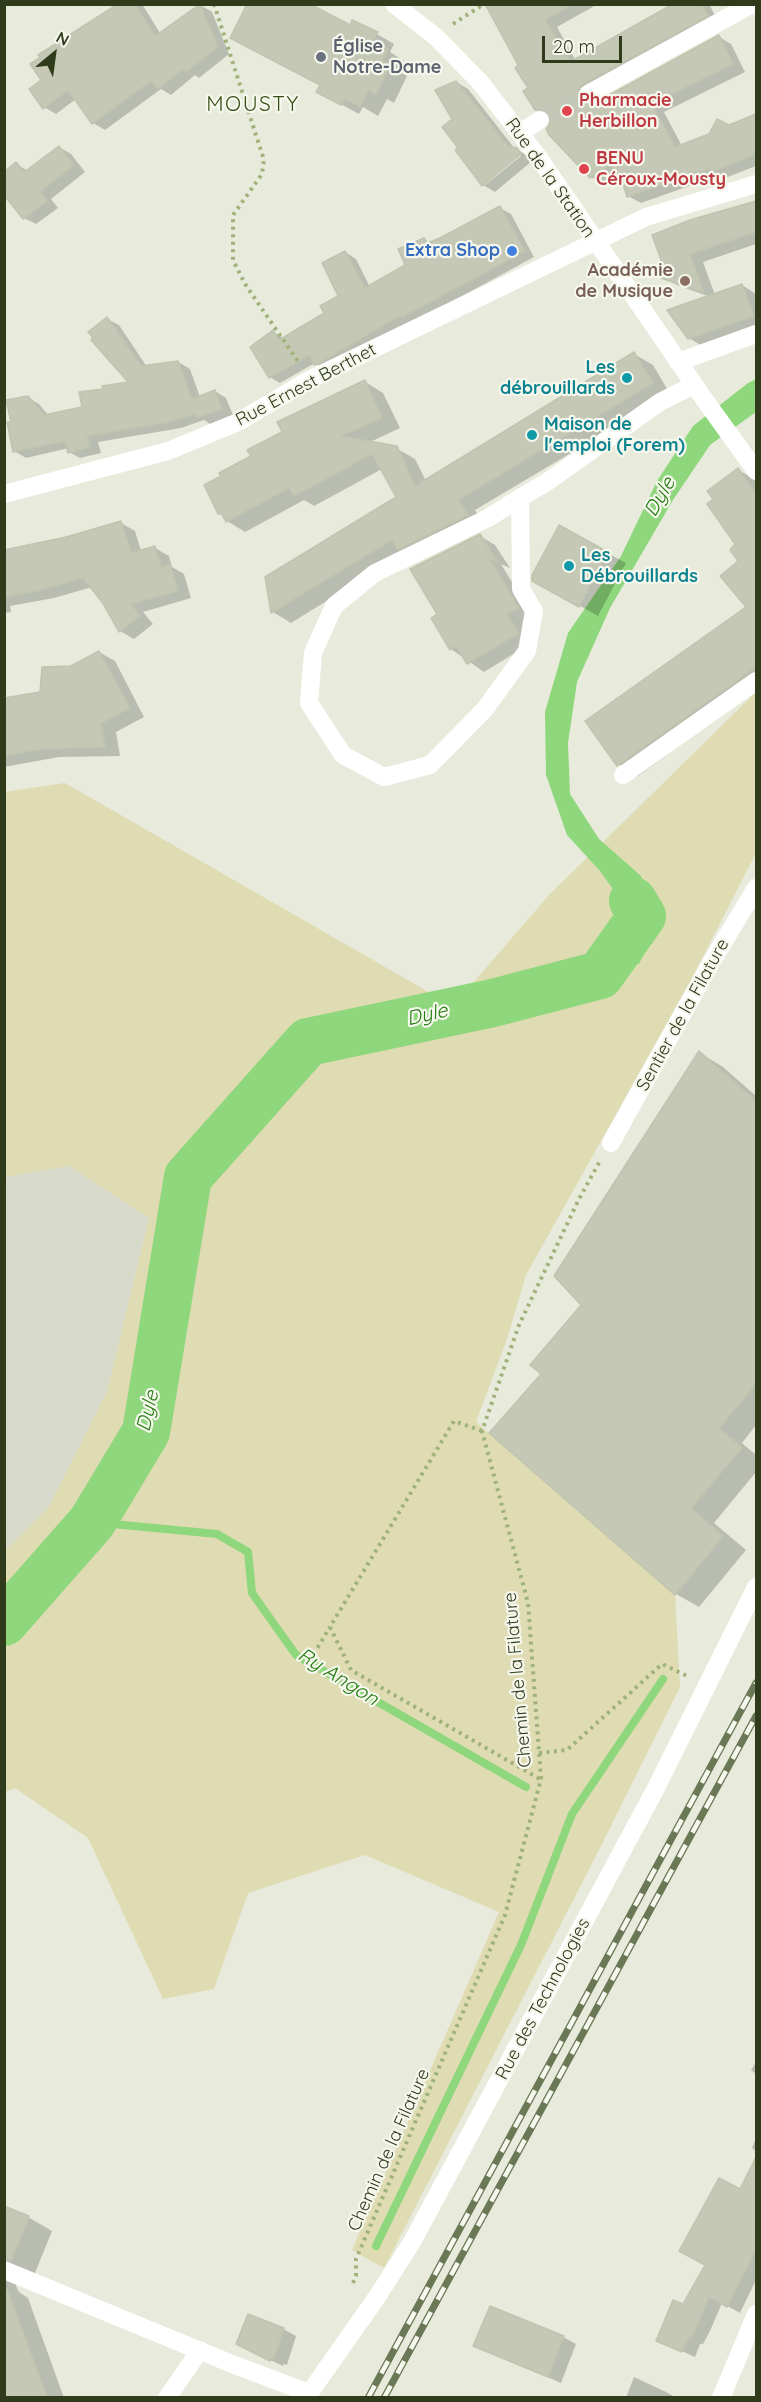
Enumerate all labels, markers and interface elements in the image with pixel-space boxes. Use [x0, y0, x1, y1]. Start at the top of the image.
north arrow [24, 24, 84, 84]
scale bar [545, 24, 624, 62]
text: N [53, 27, 73, 50]
text: 20 m [553, 35, 595, 58]
place label: Église Notre-Dame [333, 36, 441, 78]
marker: Église Notre-Dame [314, 50, 328, 64]
place label: Pharmacie Herbillon [579, 90, 672, 132]
district label: MOUSTY [206, 92, 300, 118]
marker: Pharmacie Herbillon [560, 104, 574, 118]
street label: Rue de la Station [501, 114, 599, 242]
place label: BENU Céroux-Mousty [596, 148, 726, 190]
marker: BENU Céroux-Mousty [577, 162, 591, 176]
place label: Extra Shop [405, 240, 500, 262]
marker: Extra Shop [505, 244, 519, 258]
place label: Académie de Musique [575, 260, 673, 302]
marker: Académie de Musique [678, 274, 692, 288]
street label: Rue Ernest Berthet [232, 339, 380, 431]
place label: Les débrouillards [500, 357, 615, 400]
marker: Les débrouillards [620, 371, 634, 385]
place label: Maison de l'emploi (Forem) [544, 414, 685, 456]
marker: Maison de l'emploi (Forem) [525, 428, 539, 442]
water label: Dyle [639, 473, 681, 521]
place label: Les Débrouillards [581, 545, 698, 588]
marker: Les Débrouillards [562, 559, 576, 573]
street label: Sentier de la Filature [632, 935, 734, 1095]
water label: Dyle [404, 999, 450, 1031]
water label: Dyle [132, 1388, 164, 1434]
street label: Chemin de la Filature [500, 1591, 536, 1769]
water label: Ry Angon [293, 1643, 383, 1711]
street label: Rue des Technologies [491, 1915, 595, 2083]
street label: Chemin de la Filature [343, 2065, 435, 2235]

